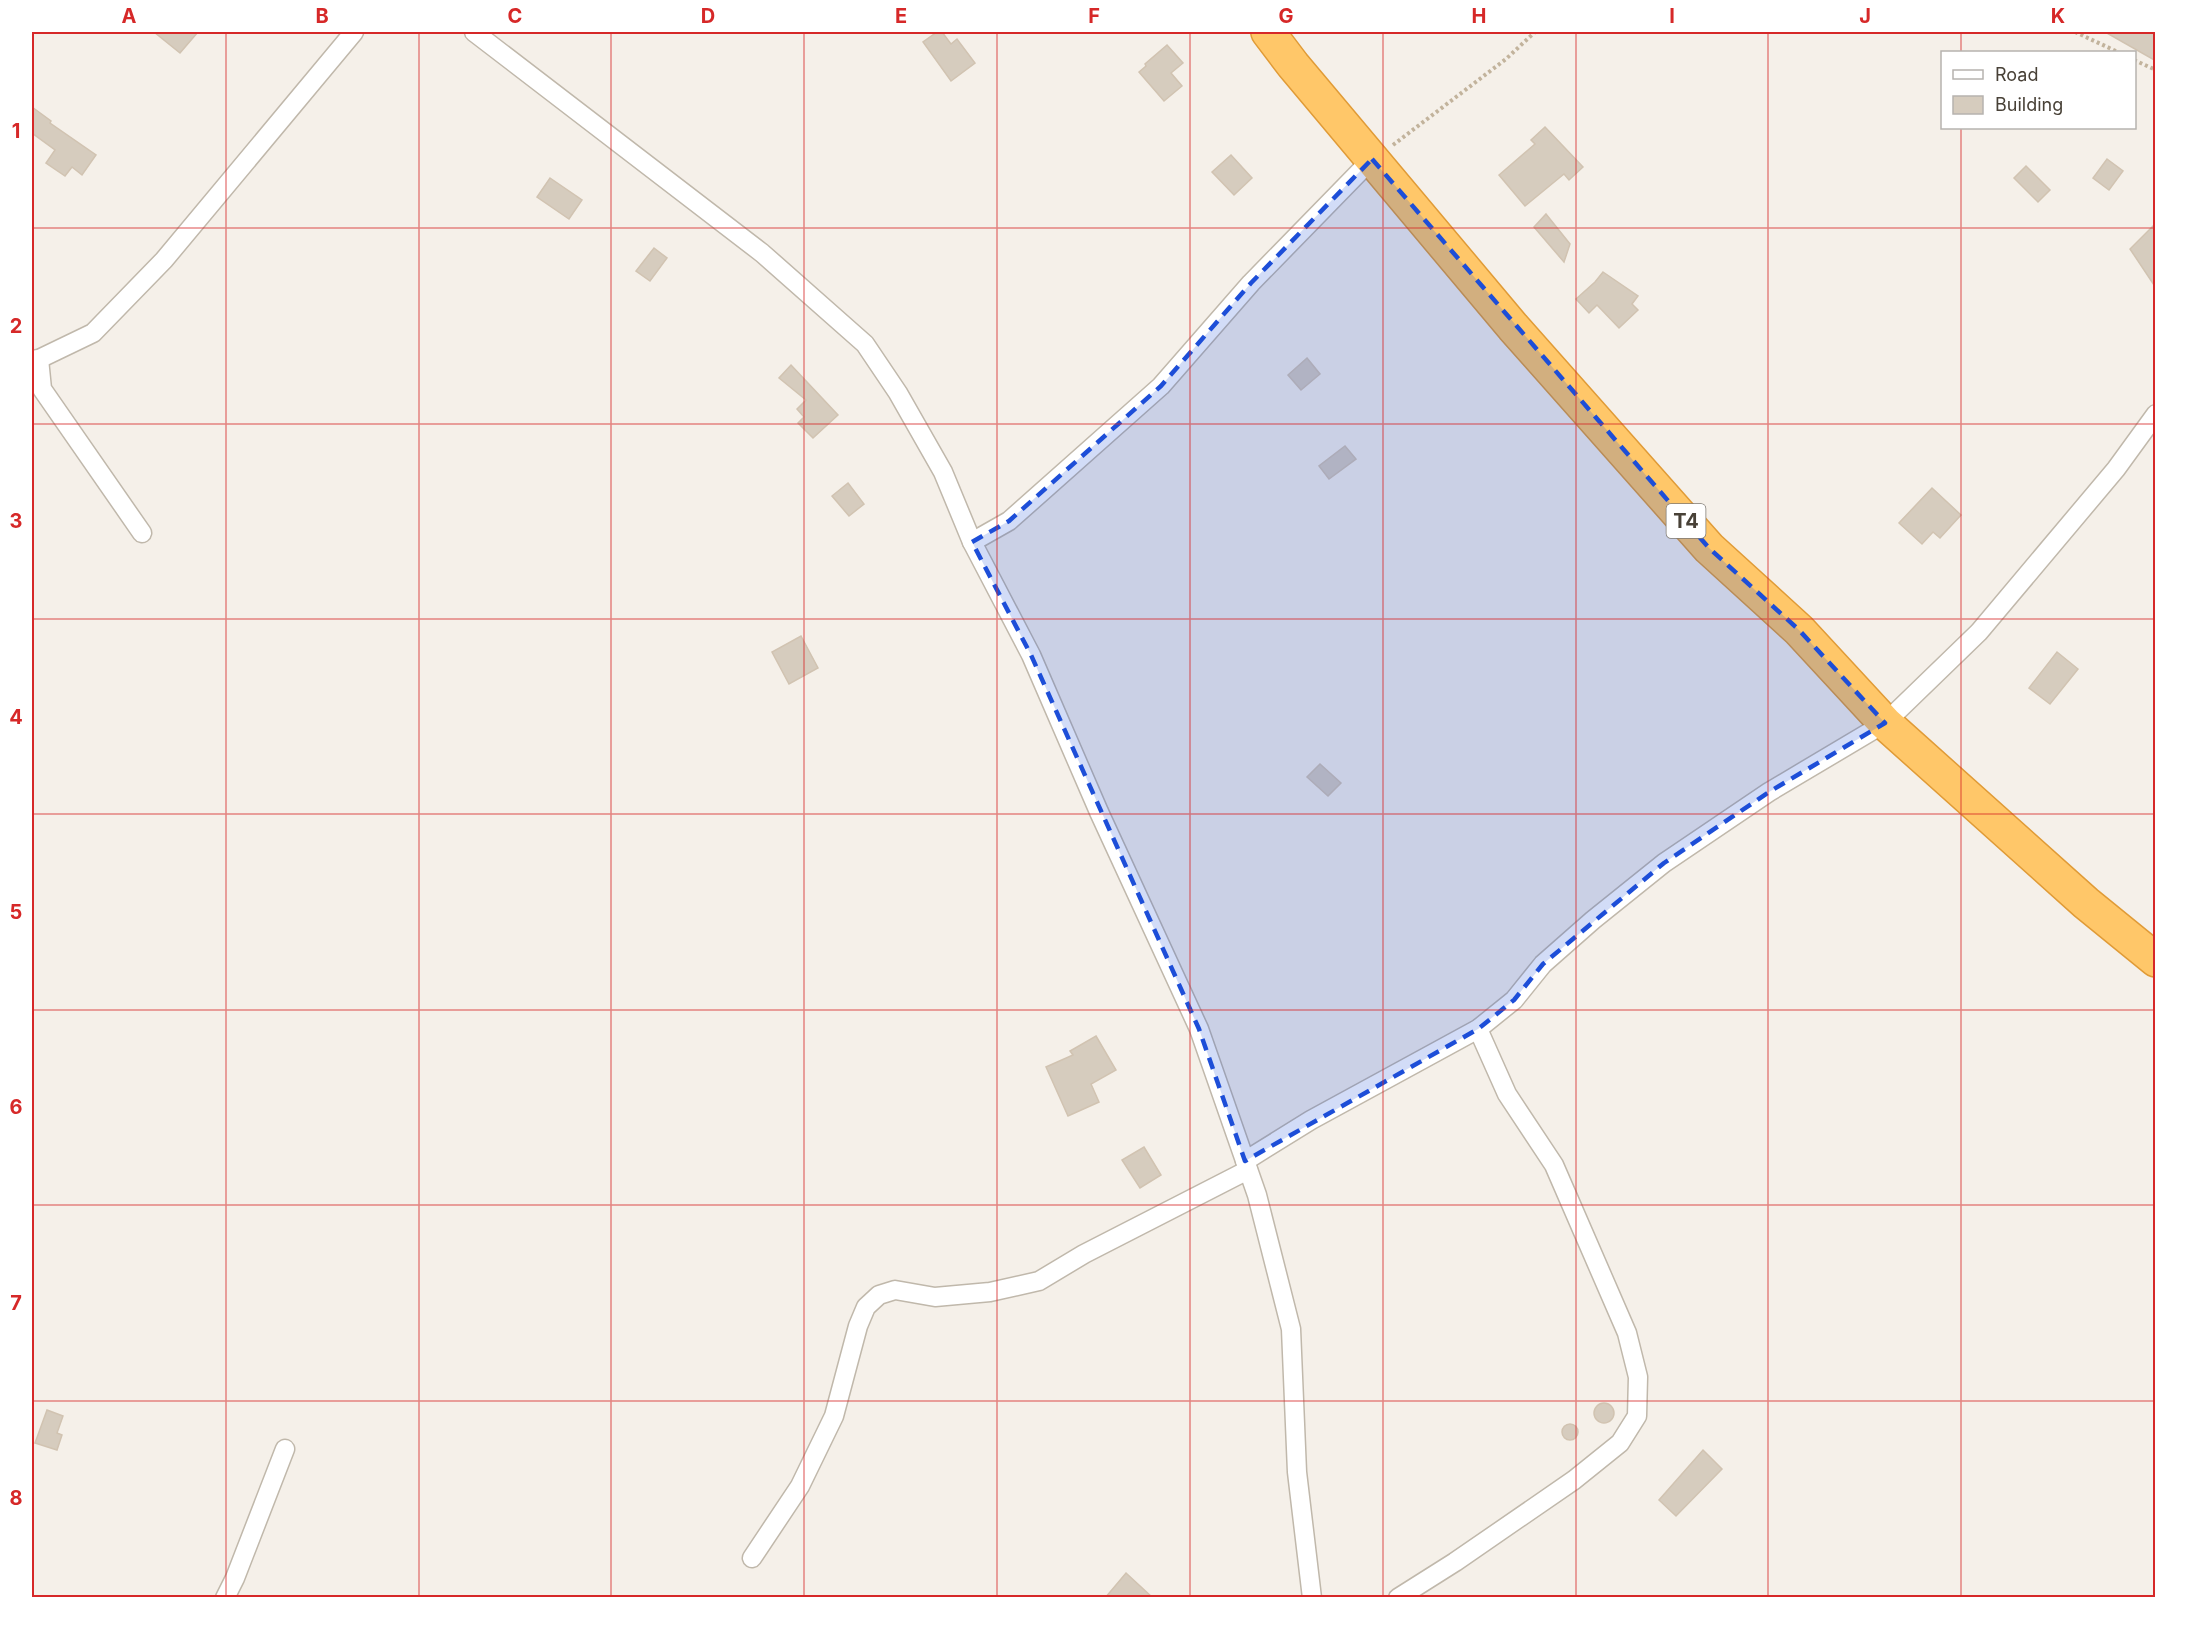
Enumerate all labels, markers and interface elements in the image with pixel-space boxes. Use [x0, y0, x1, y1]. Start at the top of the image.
text: A [122, 4, 137, 28]
text: B [315, 4, 329, 28]
text: C [508, 4, 522, 28]
text: D [701, 4, 715, 28]
text: E [895, 4, 907, 28]
text: F [1088, 4, 1100, 28]
text: G [1278, 4, 1294, 28]
text: H [1472, 4, 1486, 28]
text: I [1669, 4, 1675, 28]
text: J [1859, 4, 1871, 28]
text: K [2051, 4, 2065, 28]
legend [1941, 51, 2136, 129]
text: Road [1995, 64, 2038, 85]
text: Building [1995, 94, 2063, 115]
text: 1 [12, 119, 20, 143]
text: 2 [10, 314, 22, 338]
road number: T4 [1666, 504, 1706, 538]
text: 3 [10, 509, 22, 533]
text: 4 [9, 705, 23, 729]
text: 5 [10, 900, 22, 924]
text: 6 [10, 1095, 23, 1119]
text: 7 [10, 1291, 22, 1315]
text: 8 [9, 1486, 23, 1510]

